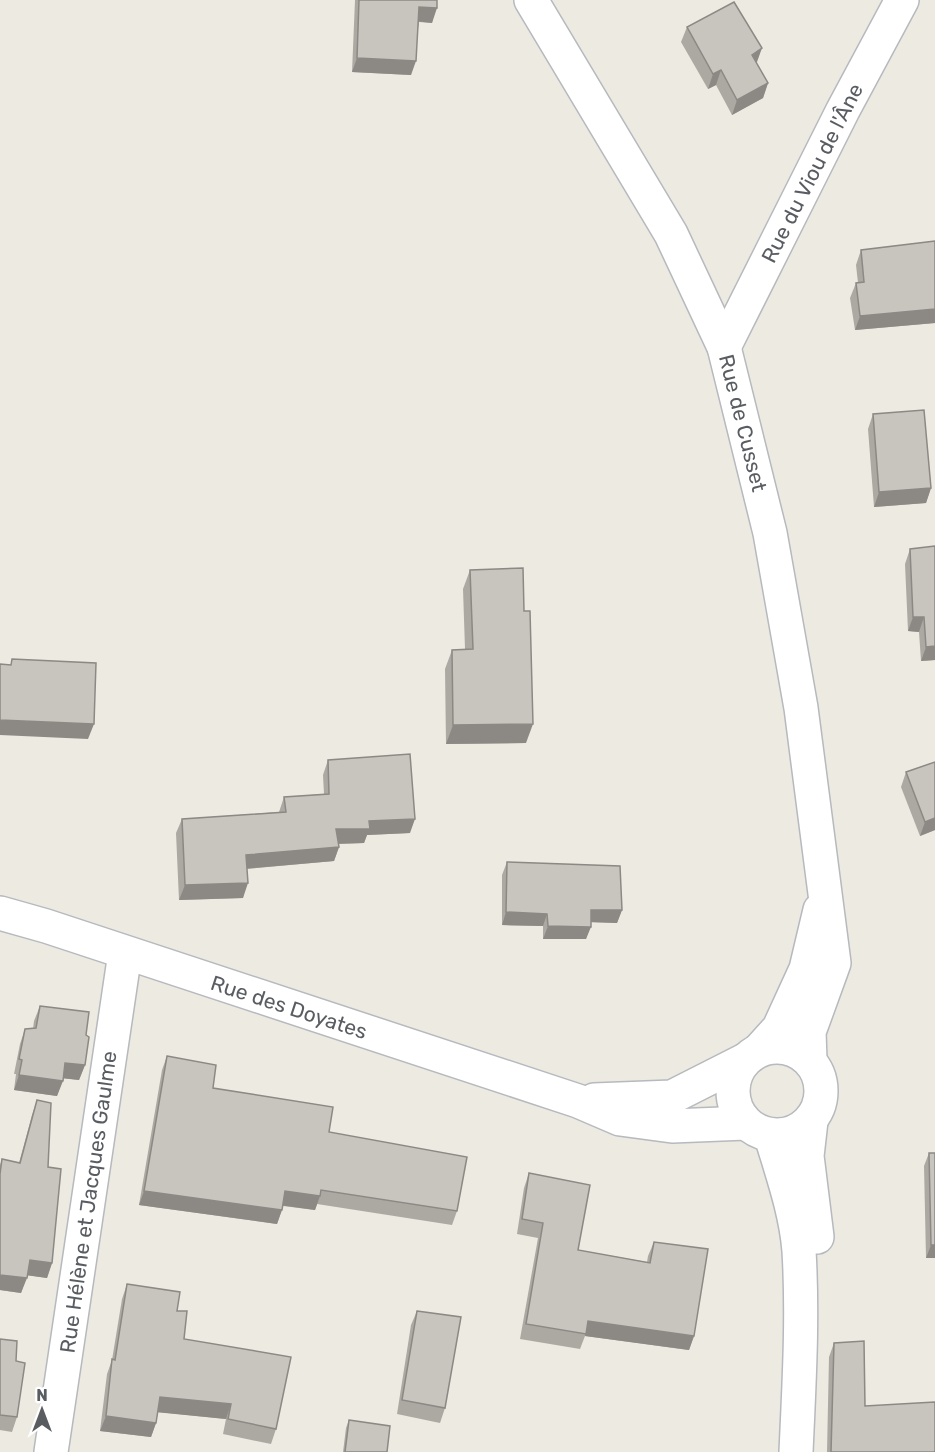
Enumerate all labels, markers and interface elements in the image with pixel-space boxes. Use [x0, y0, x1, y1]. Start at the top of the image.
street label: Rue du Viou de l'Âne [756, 79, 868, 267]
street label: Rue de Cusset [714, 352, 772, 494]
street label: Rue des Doyates [208, 970, 370, 1044]
street label: Rue Hélène et Jacques Gaulme [54, 1049, 122, 1355]
north arrow [12, 1380, 72, 1440]
text: N [36, 1386, 48, 1405]

